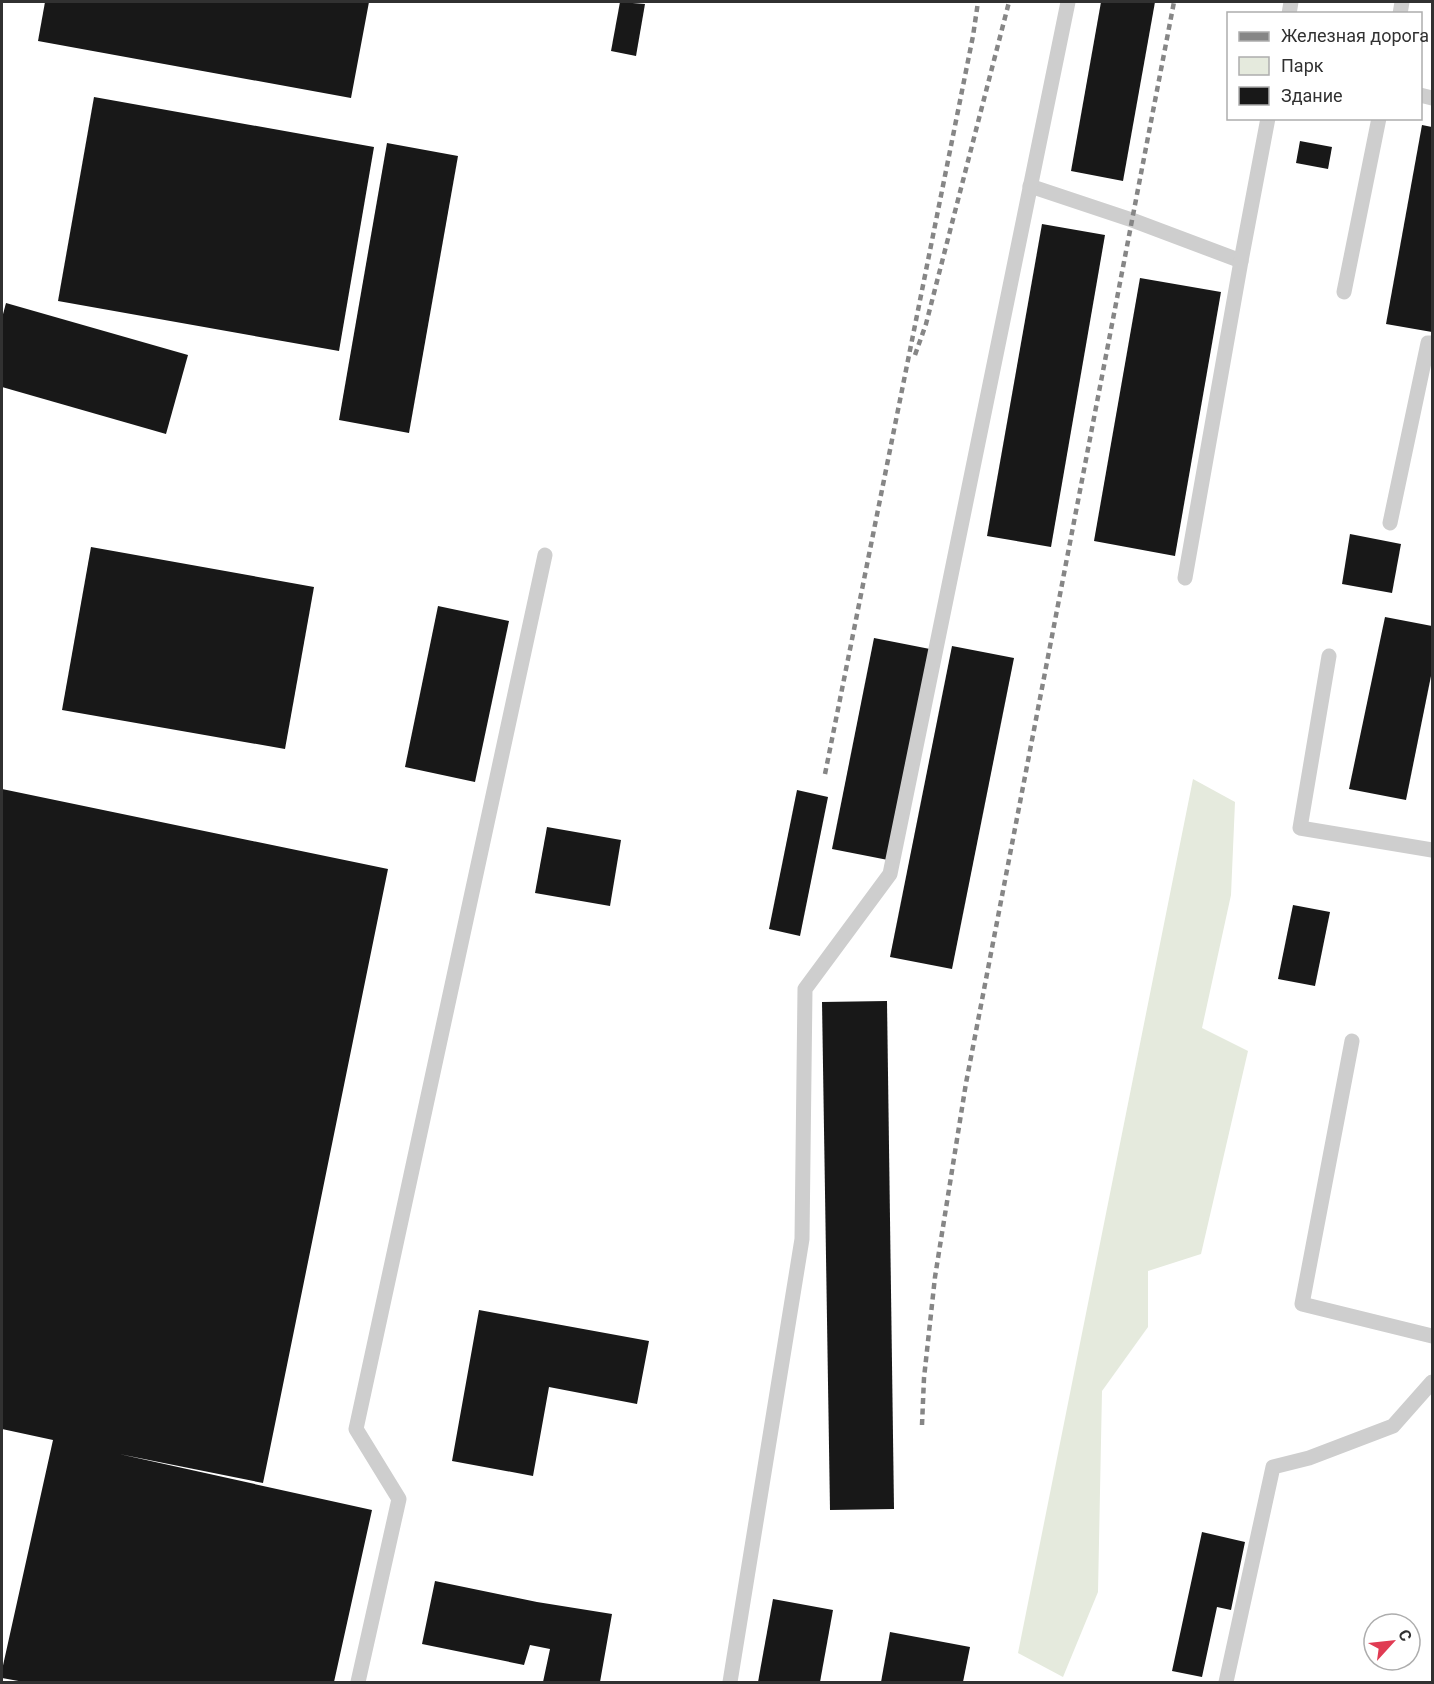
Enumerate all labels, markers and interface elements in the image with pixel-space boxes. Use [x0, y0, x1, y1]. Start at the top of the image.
legend [1227, 12, 1422, 120]
text: Железная дорога [1281, 25, 1429, 46]
text: Парк [1281, 55, 1324, 76]
text: Здание [1281, 85, 1343, 106]
north arrow [1362, 1612, 1422, 1672]
text: С [1394, 1626, 1416, 1644]

